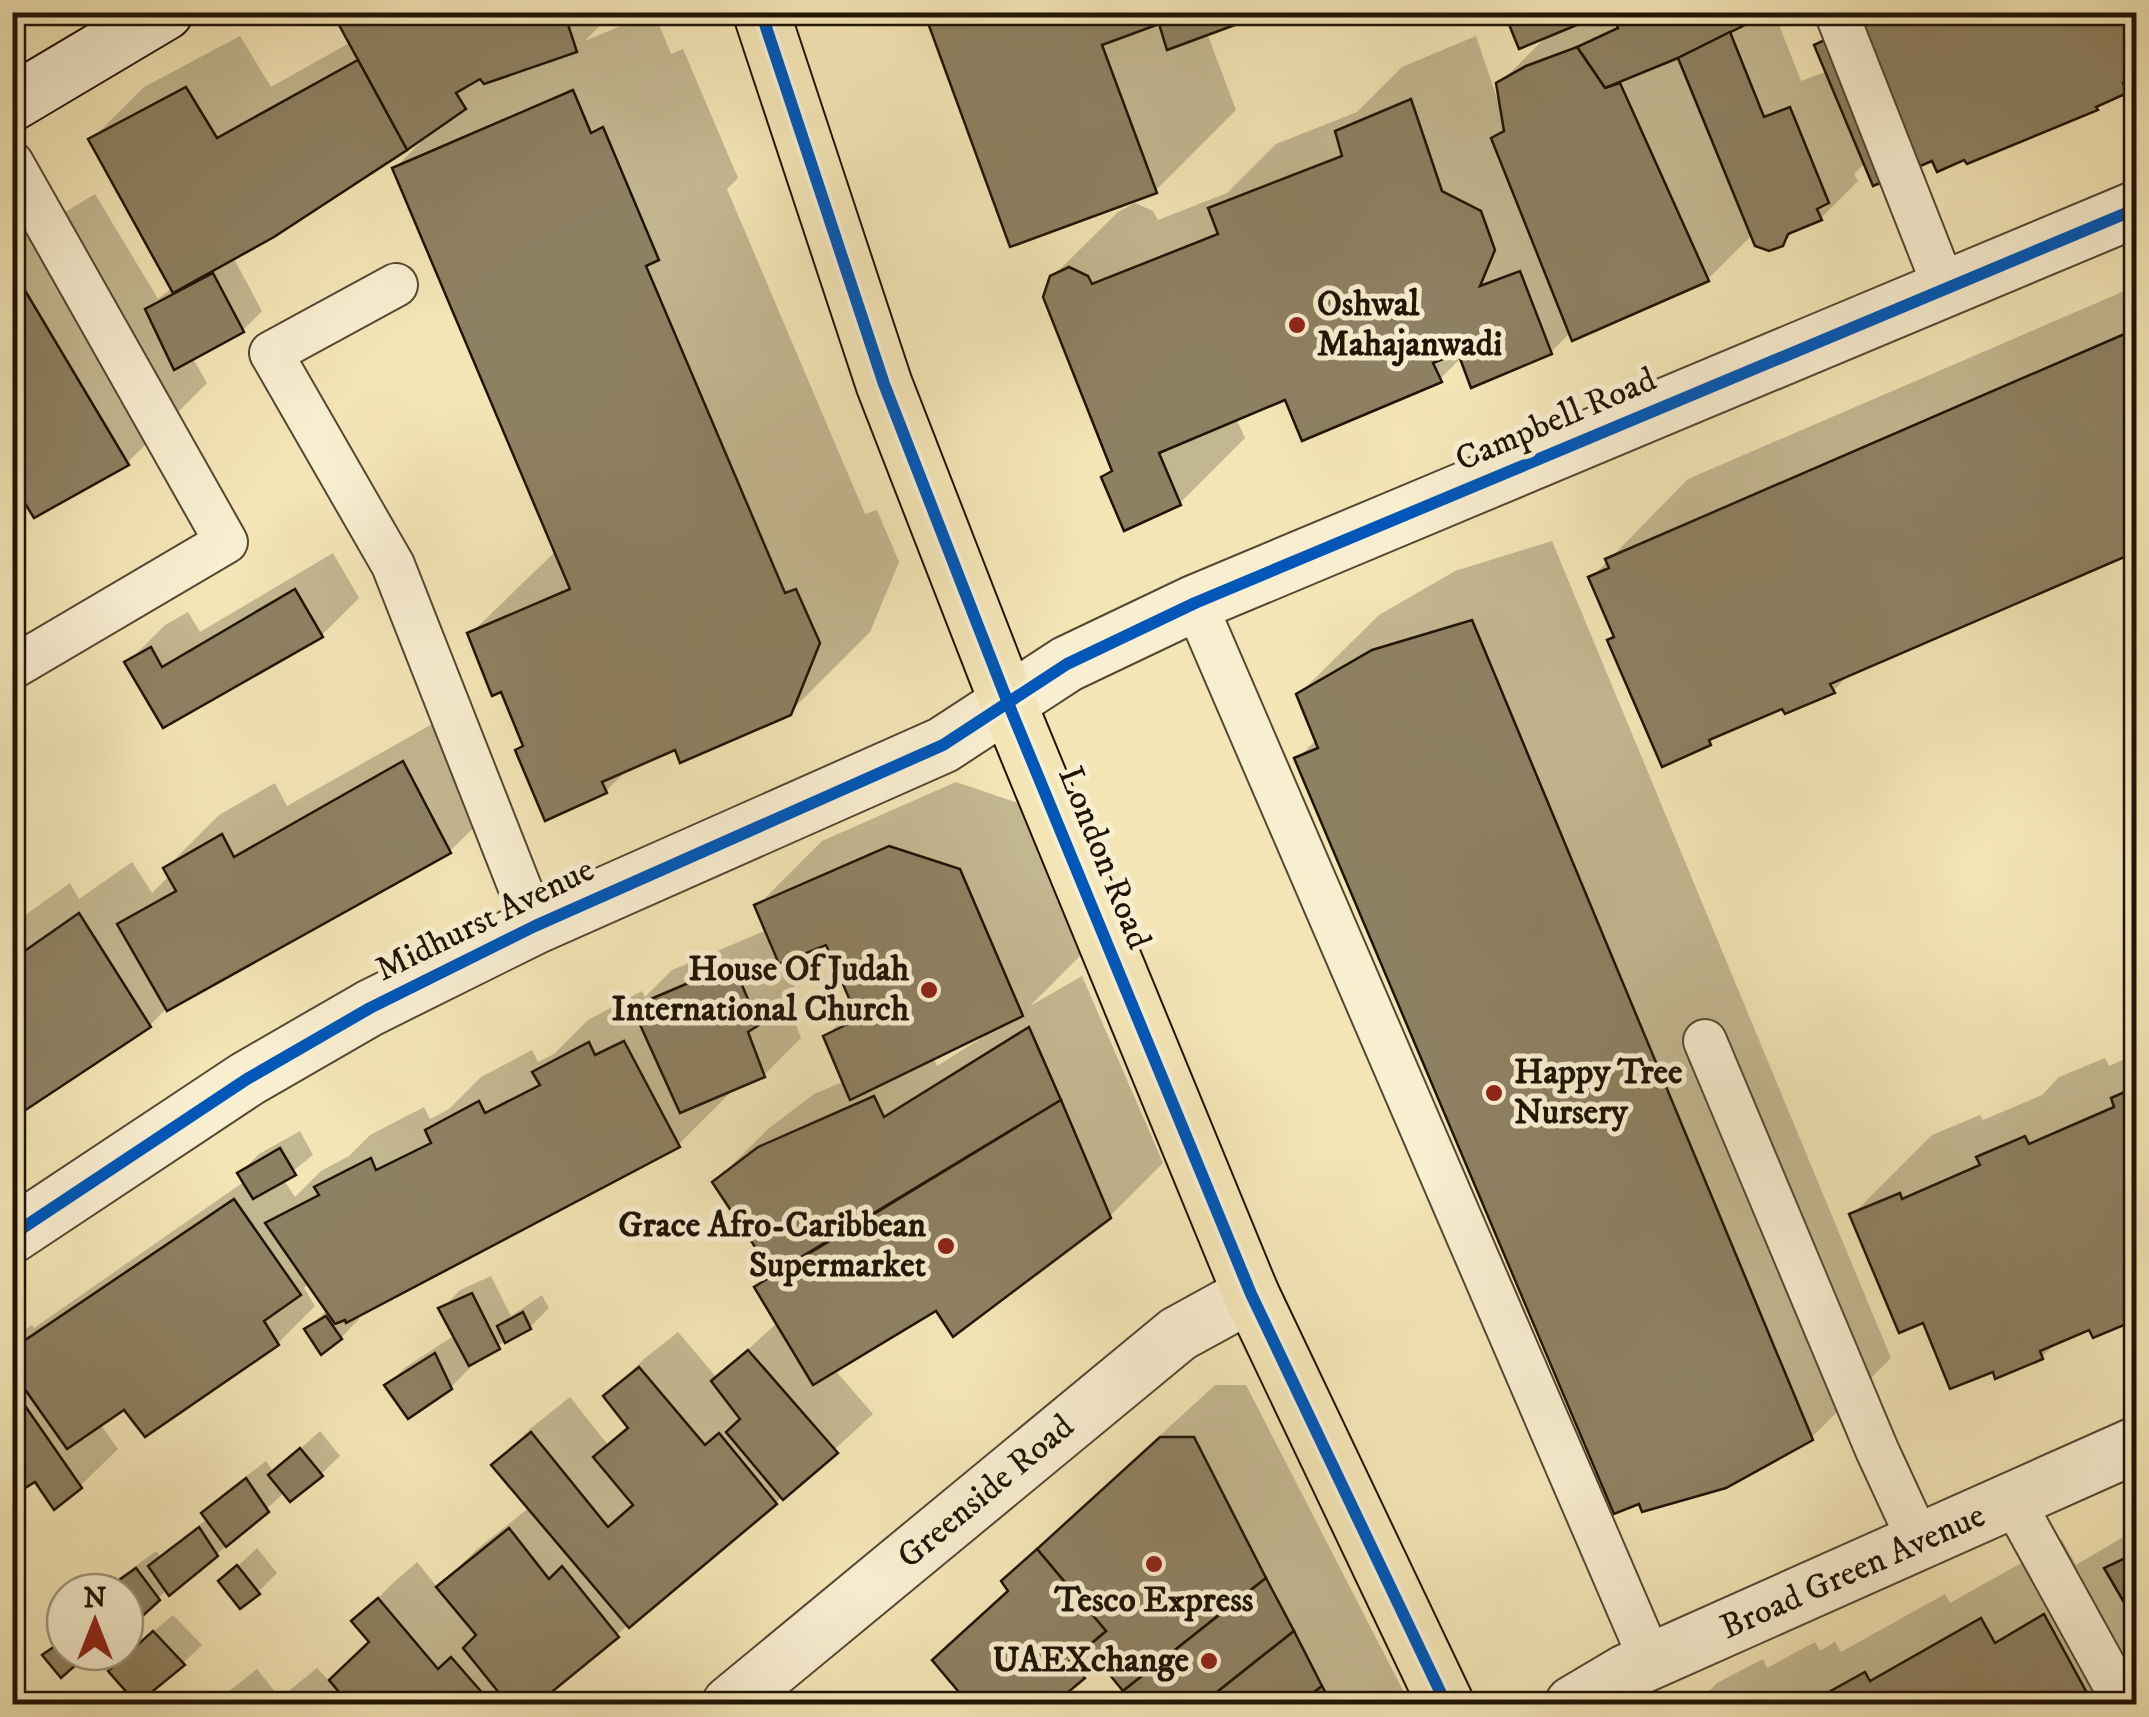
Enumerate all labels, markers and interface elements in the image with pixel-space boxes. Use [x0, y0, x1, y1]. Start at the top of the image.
place label: Oshwal Mahajanwadi [1317, 283, 1502, 367]
marker: Oshwal Mahajanwadi [1286, 314, 1308, 336]
street label: Campbell Road [1449, 358, 1664, 482]
street label: London Road [1047, 760, 1161, 956]
street label: Midhurst Avenue [368, 848, 602, 992]
place label: House Of Judah International Church [612, 948, 910, 1032]
marker: House Of Judah International Church [918, 979, 940, 1001]
place label: Happy Tree Nursery [1514, 1051, 1683, 1135]
marker: Happy Tree Nursery [1483, 1082, 1505, 1104]
place label: Grace Afro-Caribbean Supermarket [618, 1204, 927, 1288]
marker: Grace Afro-Caribbean Supermarket [935, 1235, 957, 1257]
street label: Greenside Road [889, 1405, 1084, 1579]
street label: Broad Green Avenue [1714, 1494, 1992, 1650]
marker: Tesco Express [1143, 1553, 1165, 1575]
north arrow [45, 1572, 145, 1672]
place label: Tesco Express [1053, 1579, 1254, 1623]
text: N [84, 1581, 107, 1616]
place label: UAEXchange [993, 1639, 1190, 1683]
marker: UAEXchange [1198, 1650, 1220, 1672]

